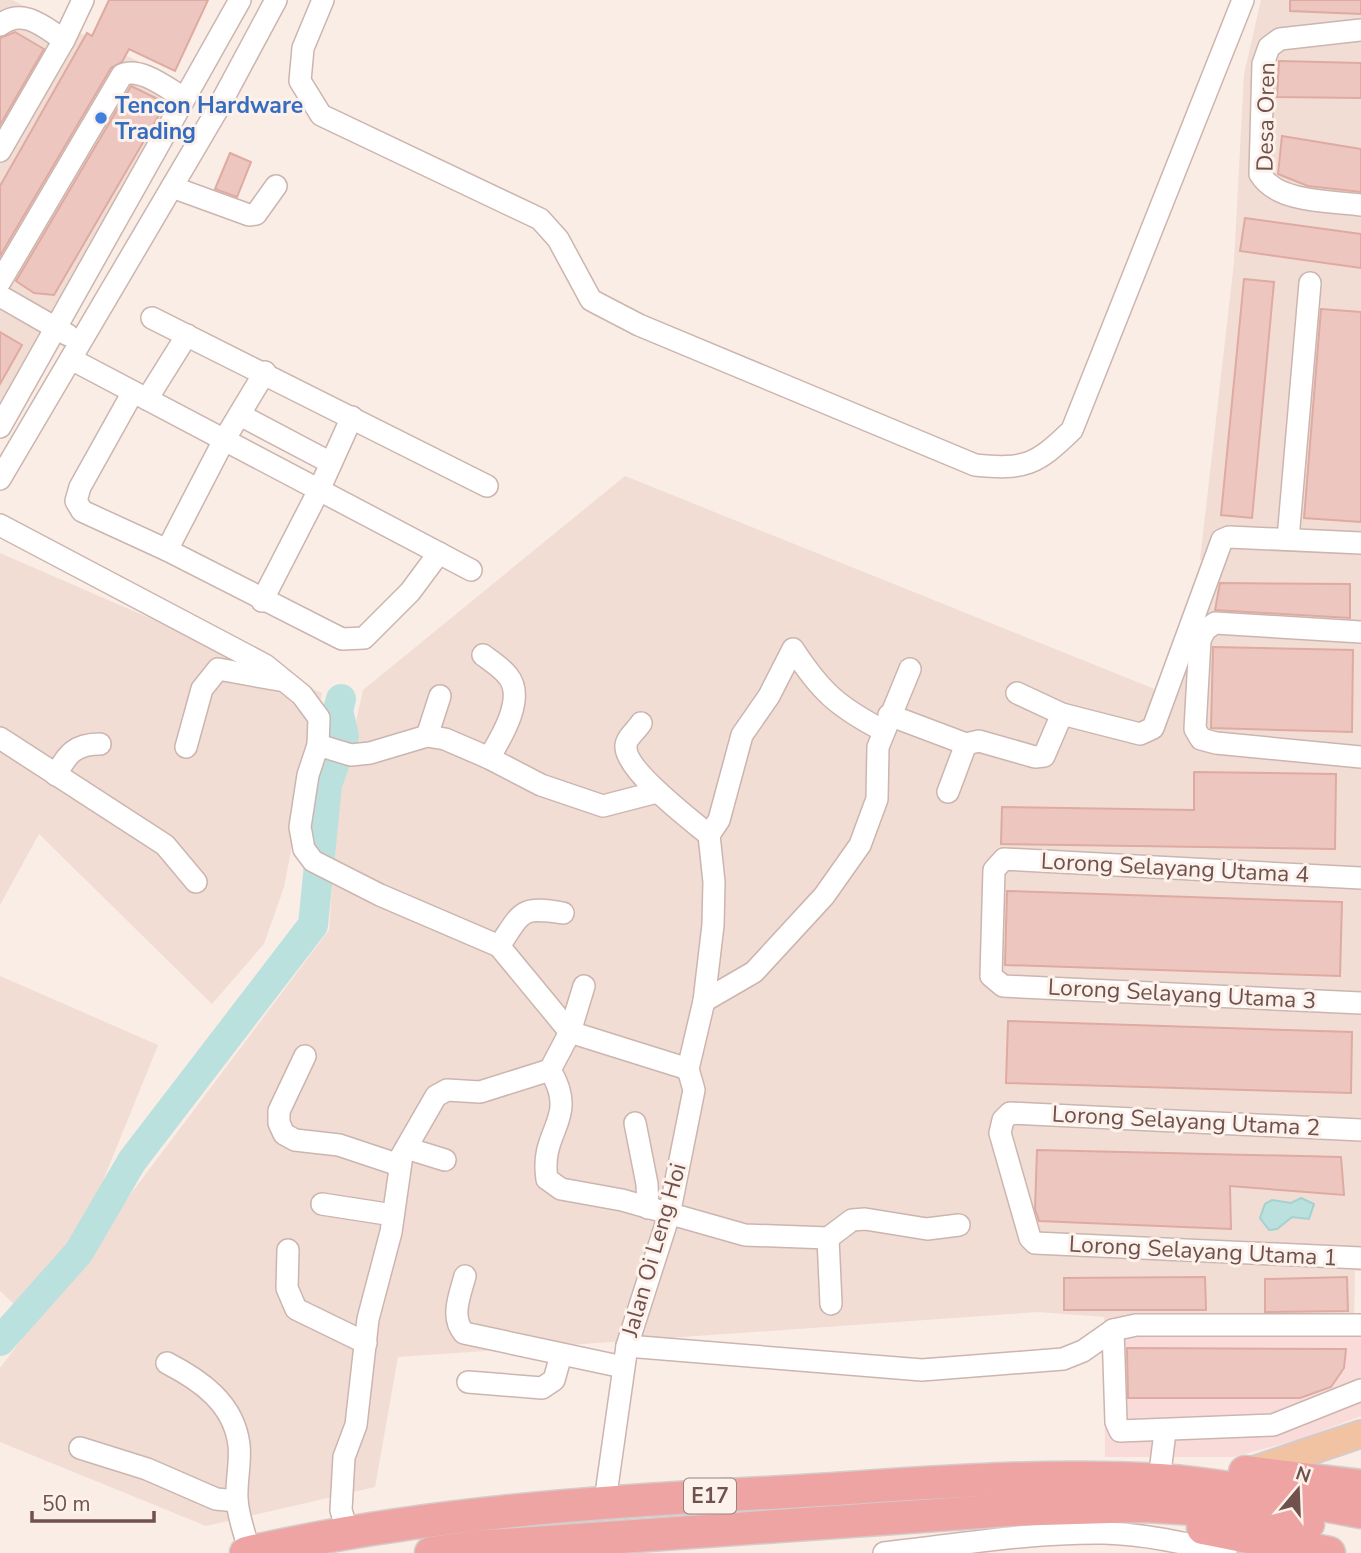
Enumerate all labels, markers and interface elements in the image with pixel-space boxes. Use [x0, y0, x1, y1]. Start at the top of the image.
street label: Desa Oren [1250, 62, 1282, 172]
place label: Tencon Hardware Trading [115, 90, 303, 147]
marker: Tencon Hardware Trading [93, 110, 109, 126]
street label: Lorong Selayang Utama 4 [1040, 845, 1310, 891]
street label: Lorong Selayang Utama 3 [1047, 971, 1317, 1017]
street label: Lorong Selayang Utama 2 [1051, 1098, 1321, 1144]
street label: Jalan Oi Leng Hoi [614, 1160, 694, 1341]
street label: Lorong Selayang Utama 1 [1068, 1228, 1338, 1274]
north arrow [1263, 1455, 1333, 1525]
text: N [1292, 1460, 1314, 1489]
road number: E17 [684, 1478, 736, 1514]
scale bar [32, 1480, 154, 1524]
text: 50 m [42, 1490, 91, 1518]

